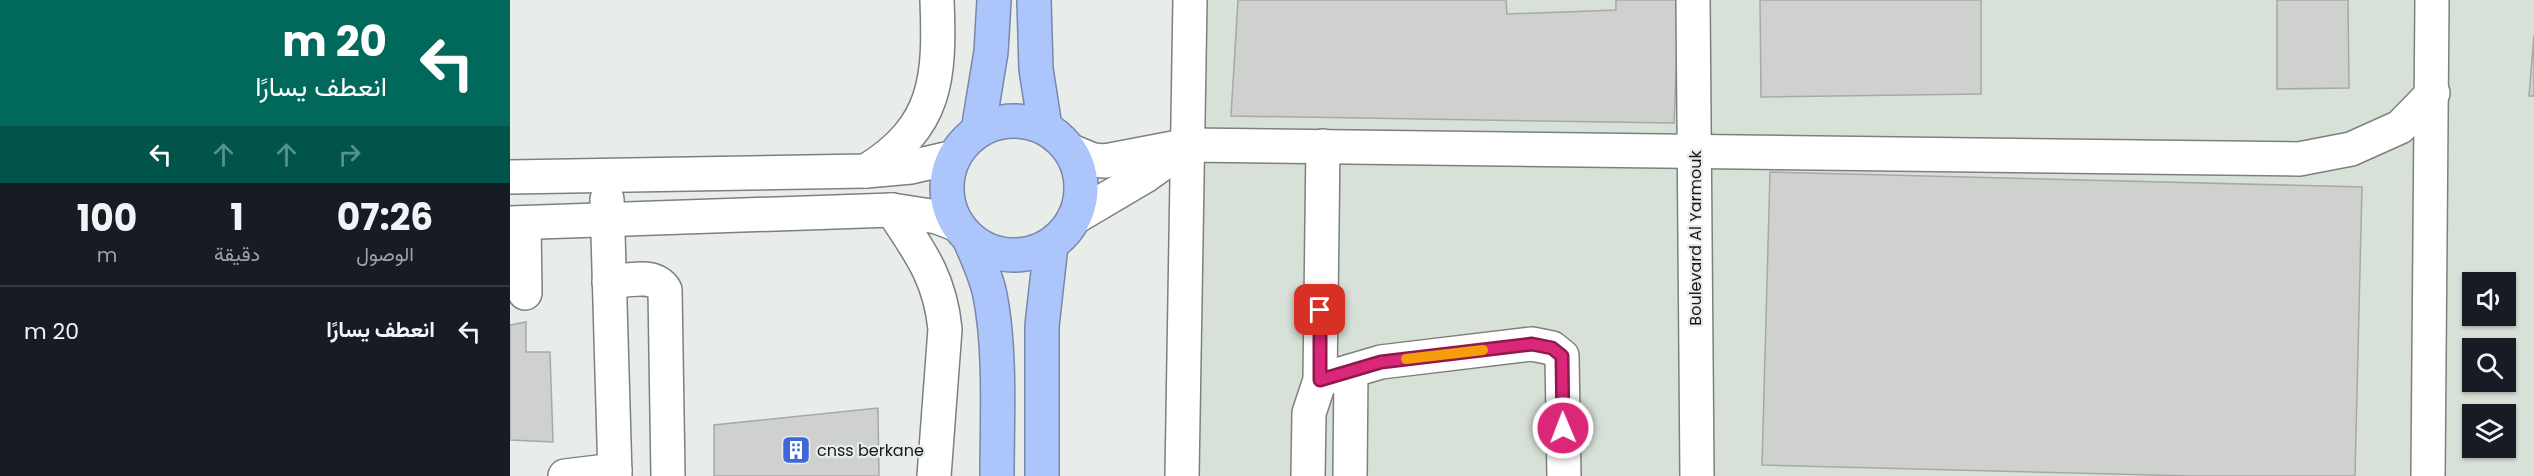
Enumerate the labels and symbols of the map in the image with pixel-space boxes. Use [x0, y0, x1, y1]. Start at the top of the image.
street label: Boulevard Al Yarmouk [1684, 150, 1707, 326]
pin [1294, 284, 1345, 335]
position arrow [1531, 396, 1595, 460]
building icon: cnss berkane [780, 434, 812, 466]
place label: cnss berkane [817, 439, 924, 462]

